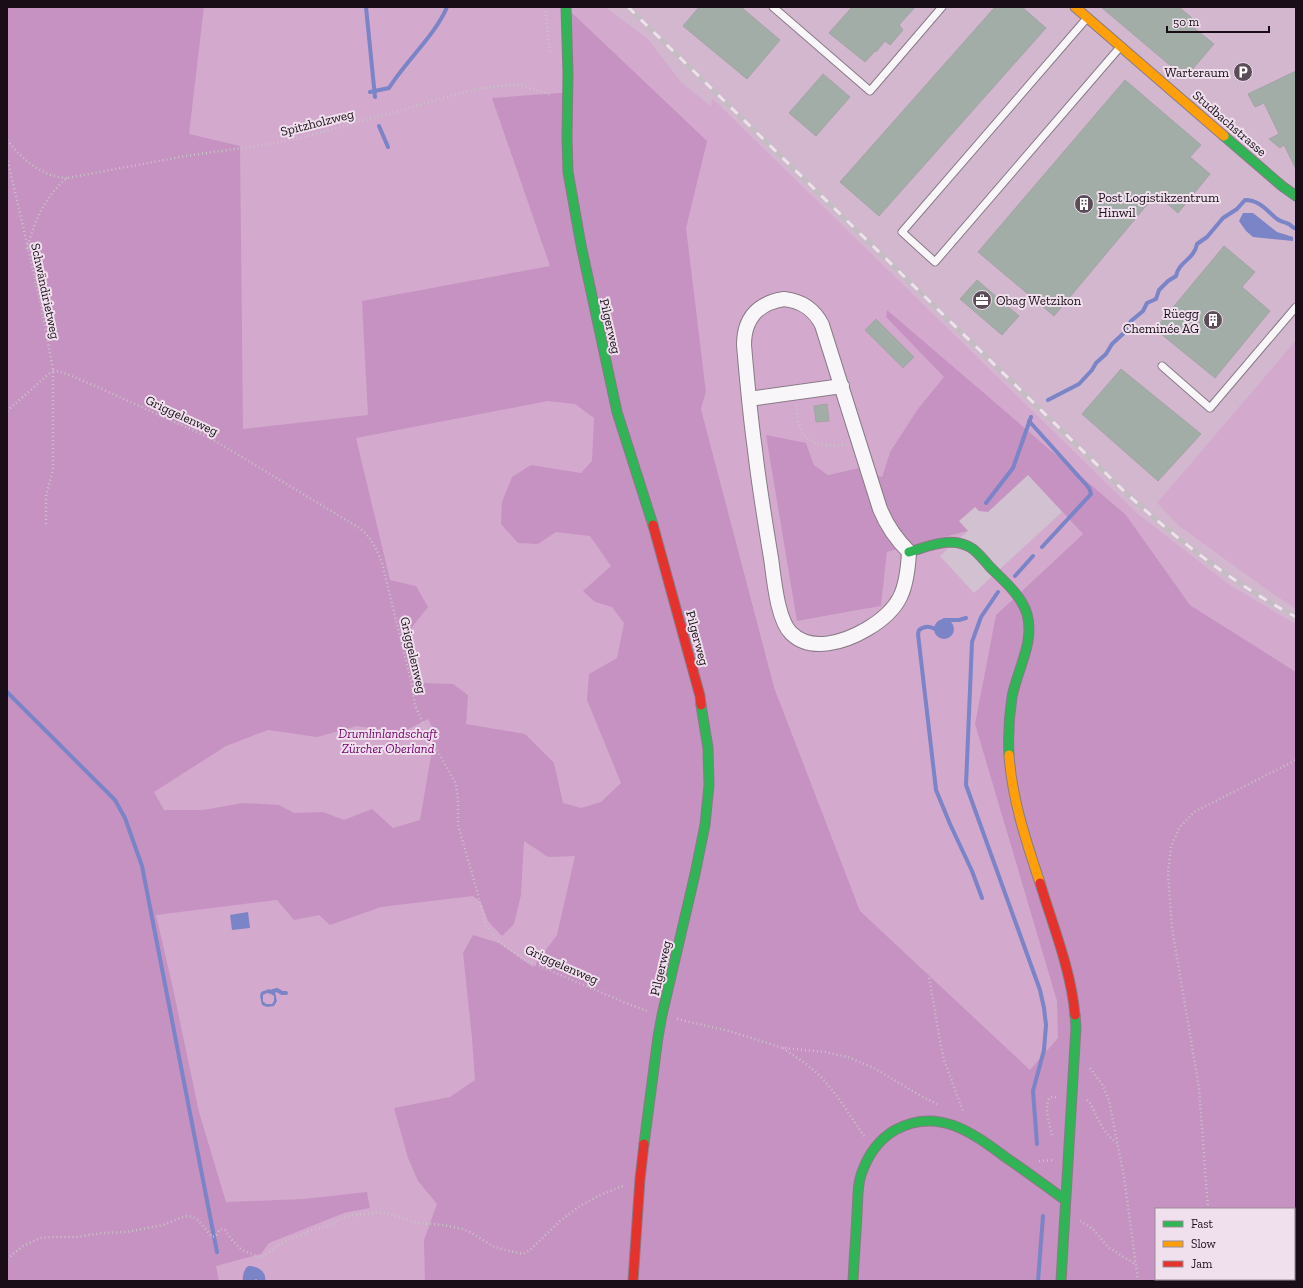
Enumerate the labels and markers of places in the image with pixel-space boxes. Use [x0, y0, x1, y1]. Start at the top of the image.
parking icon: Warteraum [1232, 61, 1254, 83]
place label: Warteraum [1165, 65, 1230, 80]
place label: Post Logistikzentrum Hinwil [1098, 190, 1220, 220]
building icon: Post Logistikzentrum Hinwil [1073, 193, 1095, 215]
office icon: Obag Wetzikon [971, 289, 993, 311]
place label: Obag Wetzikon [996, 293, 1082, 308]
place label: Rüegg Cheminée AG [1123, 306, 1199, 336]
building icon: Rüegg Cheminée AG [1202, 309, 1224, 331]

